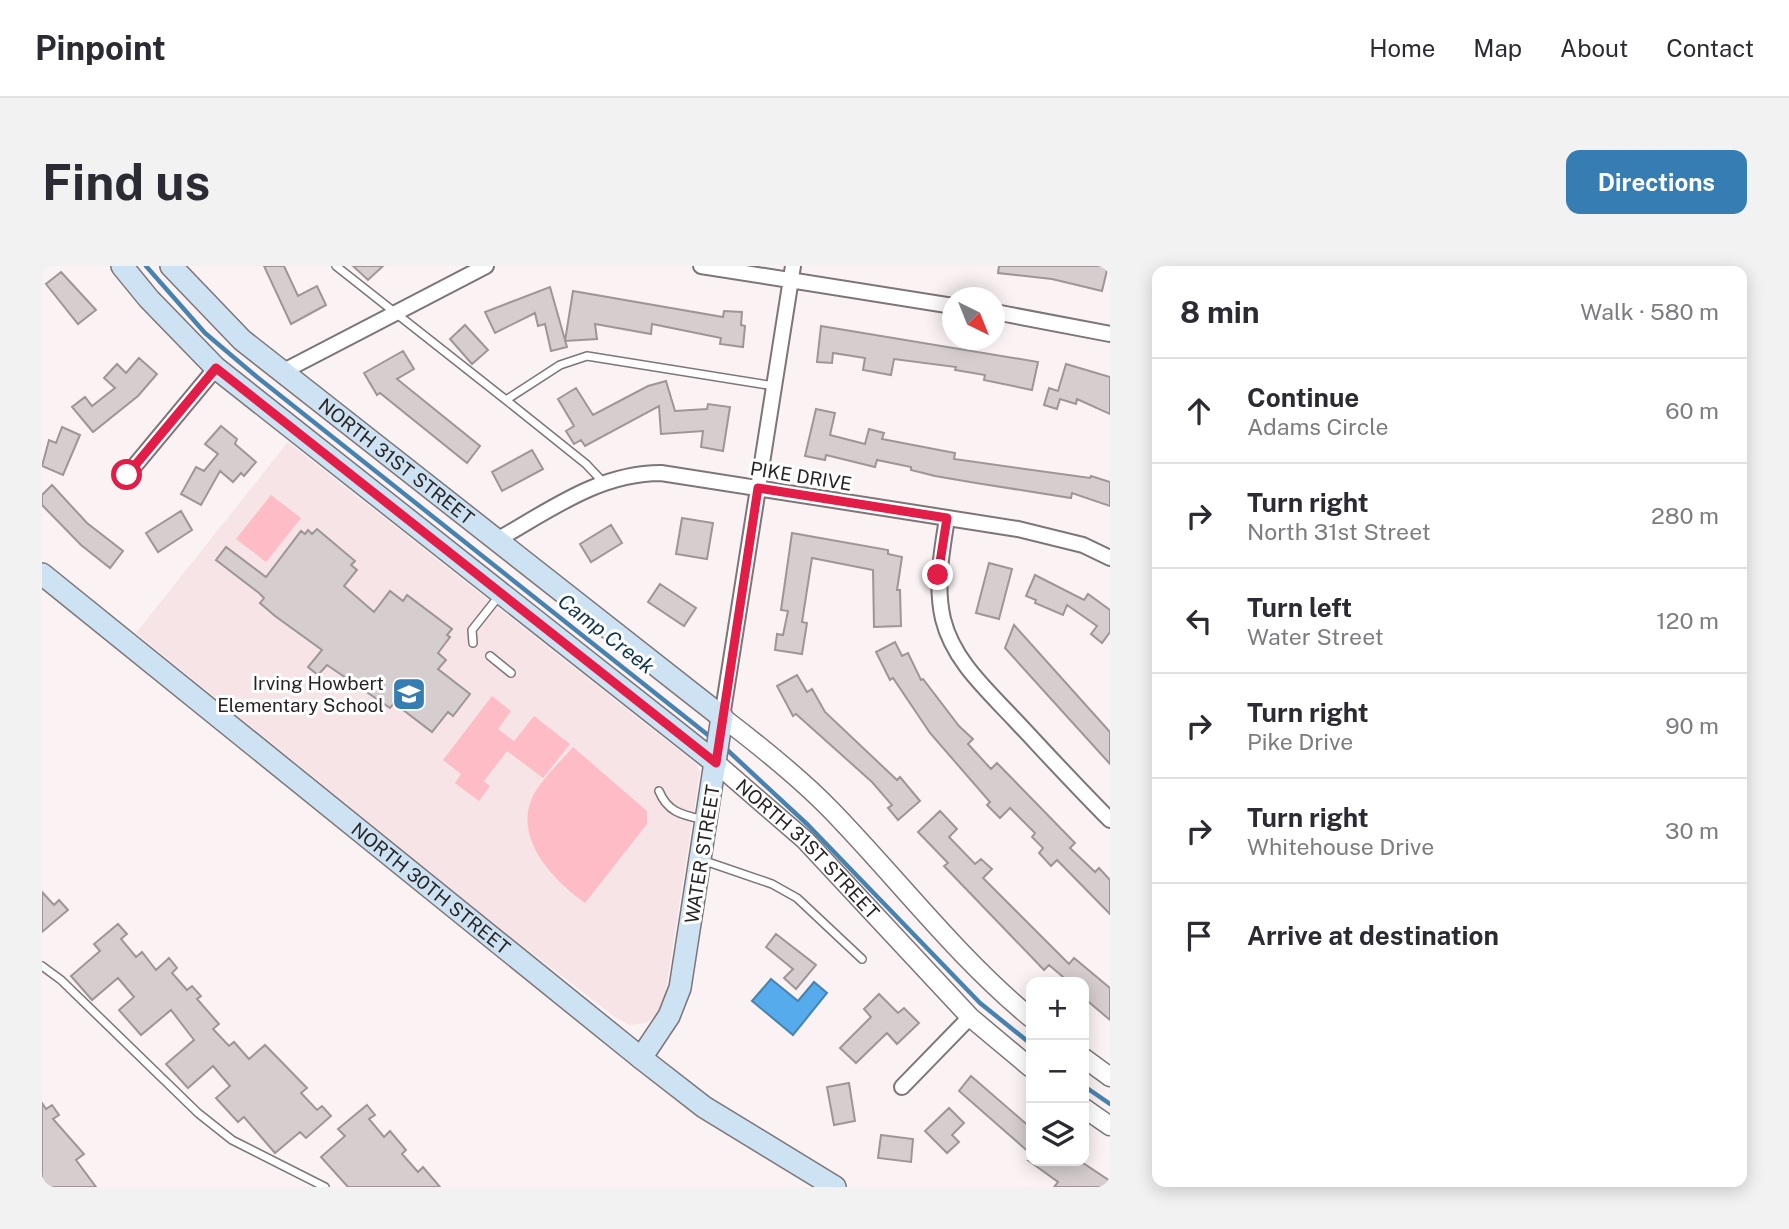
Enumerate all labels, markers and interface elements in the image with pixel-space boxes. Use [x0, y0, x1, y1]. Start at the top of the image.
text: Pinpoint [35, 29, 166, 67]
text: Home [1369, 34, 1435, 62]
text: Map [1473, 34, 1522, 62]
text: About [1560, 34, 1628, 62]
text: Contact [1666, 34, 1754, 62]
button: Directions [1566, 150, 1747, 214]
text: Find us [42, 153, 210, 211]
north arrow [942, 287, 1005, 350]
text: 8 min [1180, 294, 1260, 330]
text: Walk · 580 m [1580, 298, 1719, 325]
text: Continue [1247, 382, 1359, 413]
icon: ahead [1180, 392, 1218, 430]
street label: NORTH 31ST STREET [314, 394, 479, 529]
text: 60 m [1665, 397, 1719, 424]
text: Adams Circle [1247, 413, 1389, 440]
street label: PIKE DRIVE [749, 457, 853, 495]
route start [111, 459, 142, 490]
text: Turn right [1247, 487, 1369, 518]
icon: right [1180, 497, 1218, 535]
text: 280 m [1651, 502, 1719, 529]
text: North 31st Street [1247, 518, 1431, 545]
route end [922, 559, 953, 590]
water label: Camp Creek [553, 588, 660, 679]
text: Turn left [1247, 592, 1352, 623]
icon: left [1180, 602, 1218, 640]
text: 120 m [1656, 607, 1719, 634]
text: Water Street [1247, 623, 1384, 650]
place label: Irving Howbert Elementary School [217, 672, 384, 716]
school or university icon: Irving Howbert Elementary School [390, 675, 428, 713]
text: Turn right [1247, 697, 1369, 728]
icon: right [1180, 707, 1218, 745]
text: 90 m [1665, 712, 1719, 739]
text: Pike Drive [1247, 728, 1353, 755]
street label: NORTH 31ST STREET [732, 775, 884, 924]
street label: WATER STREET [680, 783, 724, 925]
text: Turn right [1247, 802, 1369, 833]
icon: right [1180, 812, 1218, 850]
text: 30 m [1665, 817, 1719, 844]
street label: NORTH 30TH STREET [347, 818, 515, 959]
text: Whitehouse Drive [1247, 833, 1434, 860]
icon: arrive [1180, 917, 1218, 955]
text: Arrive at destination [1247, 920, 1499, 951]
map controls [1026, 977, 1089, 1166]
button: + [1026, 977, 1089, 1040]
button: − [1026, 1040, 1089, 1103]
button: layers [1026, 1103, 1089, 1166]

